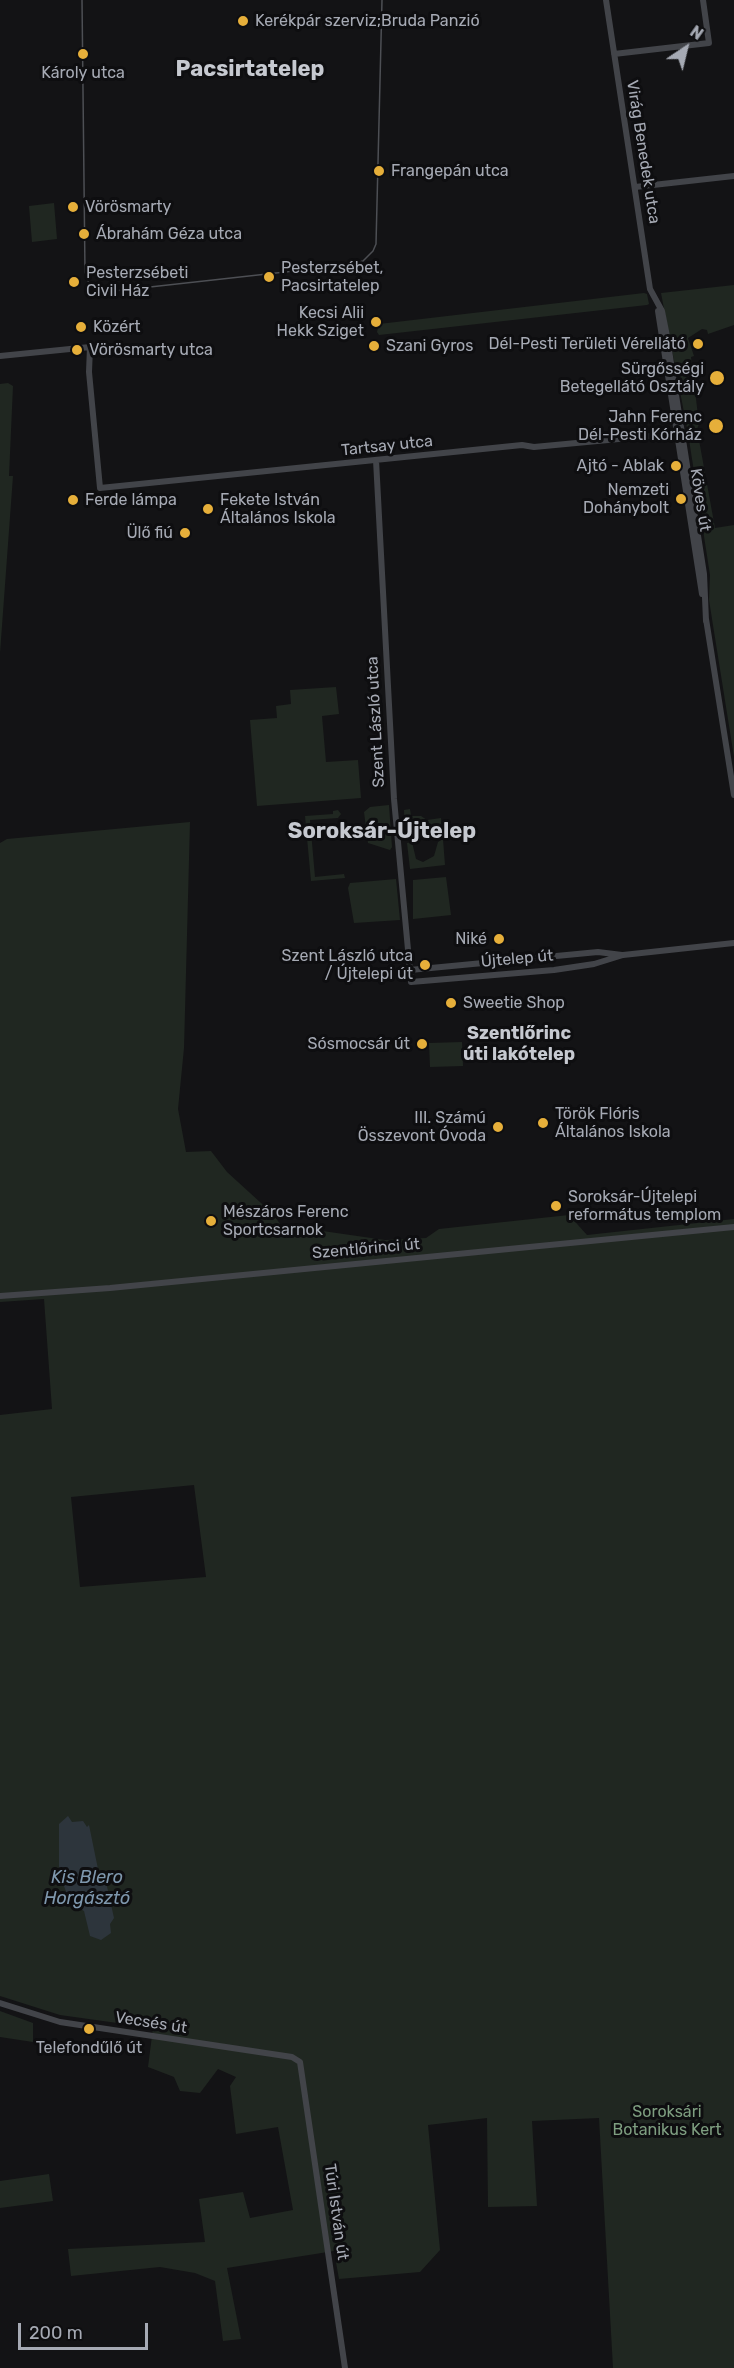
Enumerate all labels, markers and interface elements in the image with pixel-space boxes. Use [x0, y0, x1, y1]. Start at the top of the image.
place label: Kerékpár szerviz;Bruda Panzió [255, 11, 480, 31]
marker: Kerékpár szerviz;Bruda Panzió [236, 14, 250, 28]
north arrow [656, 18, 716, 78]
text: N [686, 22, 707, 44]
marker: Károly utca [76, 47, 90, 61]
district label: Pacsirtatelep [176, 57, 324, 83]
place label: Károly utca [41, 63, 125, 83]
street label: Virág Benedek utca [622, 79, 664, 225]
place label: Frangepán utca [391, 161, 509, 181]
marker: Frangepán utca [372, 164, 386, 178]
place label: Vörösmarty [85, 197, 171, 217]
marker: Vörösmarty [66, 200, 80, 214]
place label: Ábrahám Géza utca [96, 224, 242, 244]
marker: Ábrahám Géza utca [77, 227, 91, 241]
place label: Pesterzsébet, Pacsirtatelep [281, 258, 383, 296]
place label: Pesterzsébeti Civil Ház [86, 263, 188, 301]
marker: Pesterzsébet, Pacsirtatelep [262, 270, 276, 284]
marker: Pesterzsébeti Civil Ház [67, 275, 81, 289]
place label: Kecsi Alii Hekk Sziget [277, 303, 364, 341]
marker: Kecsi Alii Hekk Sziget [369, 315, 383, 329]
place label: Közért [93, 317, 141, 337]
marker: Közért [74, 320, 88, 334]
place label: Dél-Pesti Területi Vérellátó [488, 334, 686, 354]
place label: Szani Gyros [386, 336, 473, 356]
marker: Dél-Pesti Területi Vérellátó [691, 337, 705, 351]
marker: Szani Gyros [367, 339, 381, 353]
place label: Vörösmarty utca [89, 340, 213, 360]
marker: Vörösmarty utca [70, 343, 84, 357]
place label: Sürgősségi Betegellátó Osztály [560, 359, 704, 397]
marker: Sürgősségi Betegellátó Osztály [708, 369, 726, 387]
place label: Jahn Ferenc Dél-Pesti Kórház [578, 407, 702, 445]
marker: Jahn Ferenc Dél-Pesti Kórház [707, 417, 725, 435]
street label: Tartsay utca [340, 432, 434, 460]
place label: Ajtó - Ablak [577, 456, 664, 476]
marker: Ajtó - Ablak [669, 459, 683, 473]
street label: Köves út [686, 467, 714, 533]
place label: Nemzeti Dohánybolt [583, 480, 669, 518]
place label: Ferde lámpa [85, 490, 177, 510]
place label: Fekete István Általános Iskola [220, 490, 336, 528]
marker: Nemzeti Dohánybolt [674, 492, 688, 506]
marker: Ferde lámpa [66, 493, 80, 507]
marker: Fekete István Általános Iskola [201, 502, 215, 516]
place label: Ülő fiú [126, 523, 173, 543]
marker: Ülő fiú [178, 526, 192, 540]
street label: Szent László utca [363, 656, 389, 788]
district label: Soroksár-Újtelep [288, 819, 476, 845]
place label: Niké [455, 929, 487, 949]
marker: Niké [492, 932, 506, 946]
place label: Szent László utca / Újtelepi út [282, 946, 413, 984]
street label: Újtelep út [480, 946, 554, 972]
marker: Szent László utca / Újtelepi út [418, 958, 432, 972]
place label: Sweetie Shop [463, 993, 565, 1013]
marker: Sweetie Shop [444, 996, 458, 1010]
district label: Szentlőrinc úti lakótelep [463, 1023, 575, 1066]
place label: Sósmocsár út [308, 1034, 410, 1054]
marker: Sósmocsár út [415, 1037, 429, 1051]
place label: Török Flóris Általános Iskola [555, 1104, 671, 1142]
place label: III. Számú Összevont Óvoda [358, 1108, 486, 1146]
marker: Török Flóris Általános Iskola [536, 1116, 550, 1130]
marker: III. Számú Összevont Óvoda [491, 1120, 505, 1134]
place label: Soroksár-Újtelepi református templom [568, 1187, 721, 1225]
marker: Soroksár-Újtelepi református templom [549, 1199, 563, 1213]
place label: Mészáros Ferenc Sportcsarnok [223, 1202, 349, 1240]
marker: Mészáros Ferenc Sportcsarnok [204, 1214, 218, 1228]
street label: Szentlőrinci út [311, 1235, 421, 1263]
water label: Kis Blero Horgásztó [44, 1867, 130, 1910]
street label: Vecsés út [114, 2008, 188, 2038]
marker: Telefondűlő út [82, 2022, 96, 2036]
place label: Telefondűlő út [36, 2038, 142, 2058]
park label: Soroksári Botanikus Kert [613, 2102, 721, 2140]
street label: Túri István út [320, 2163, 352, 2261]
scale bar [21, 2311, 152, 2349]
text: 200 m [29, 2322, 83, 2344]

